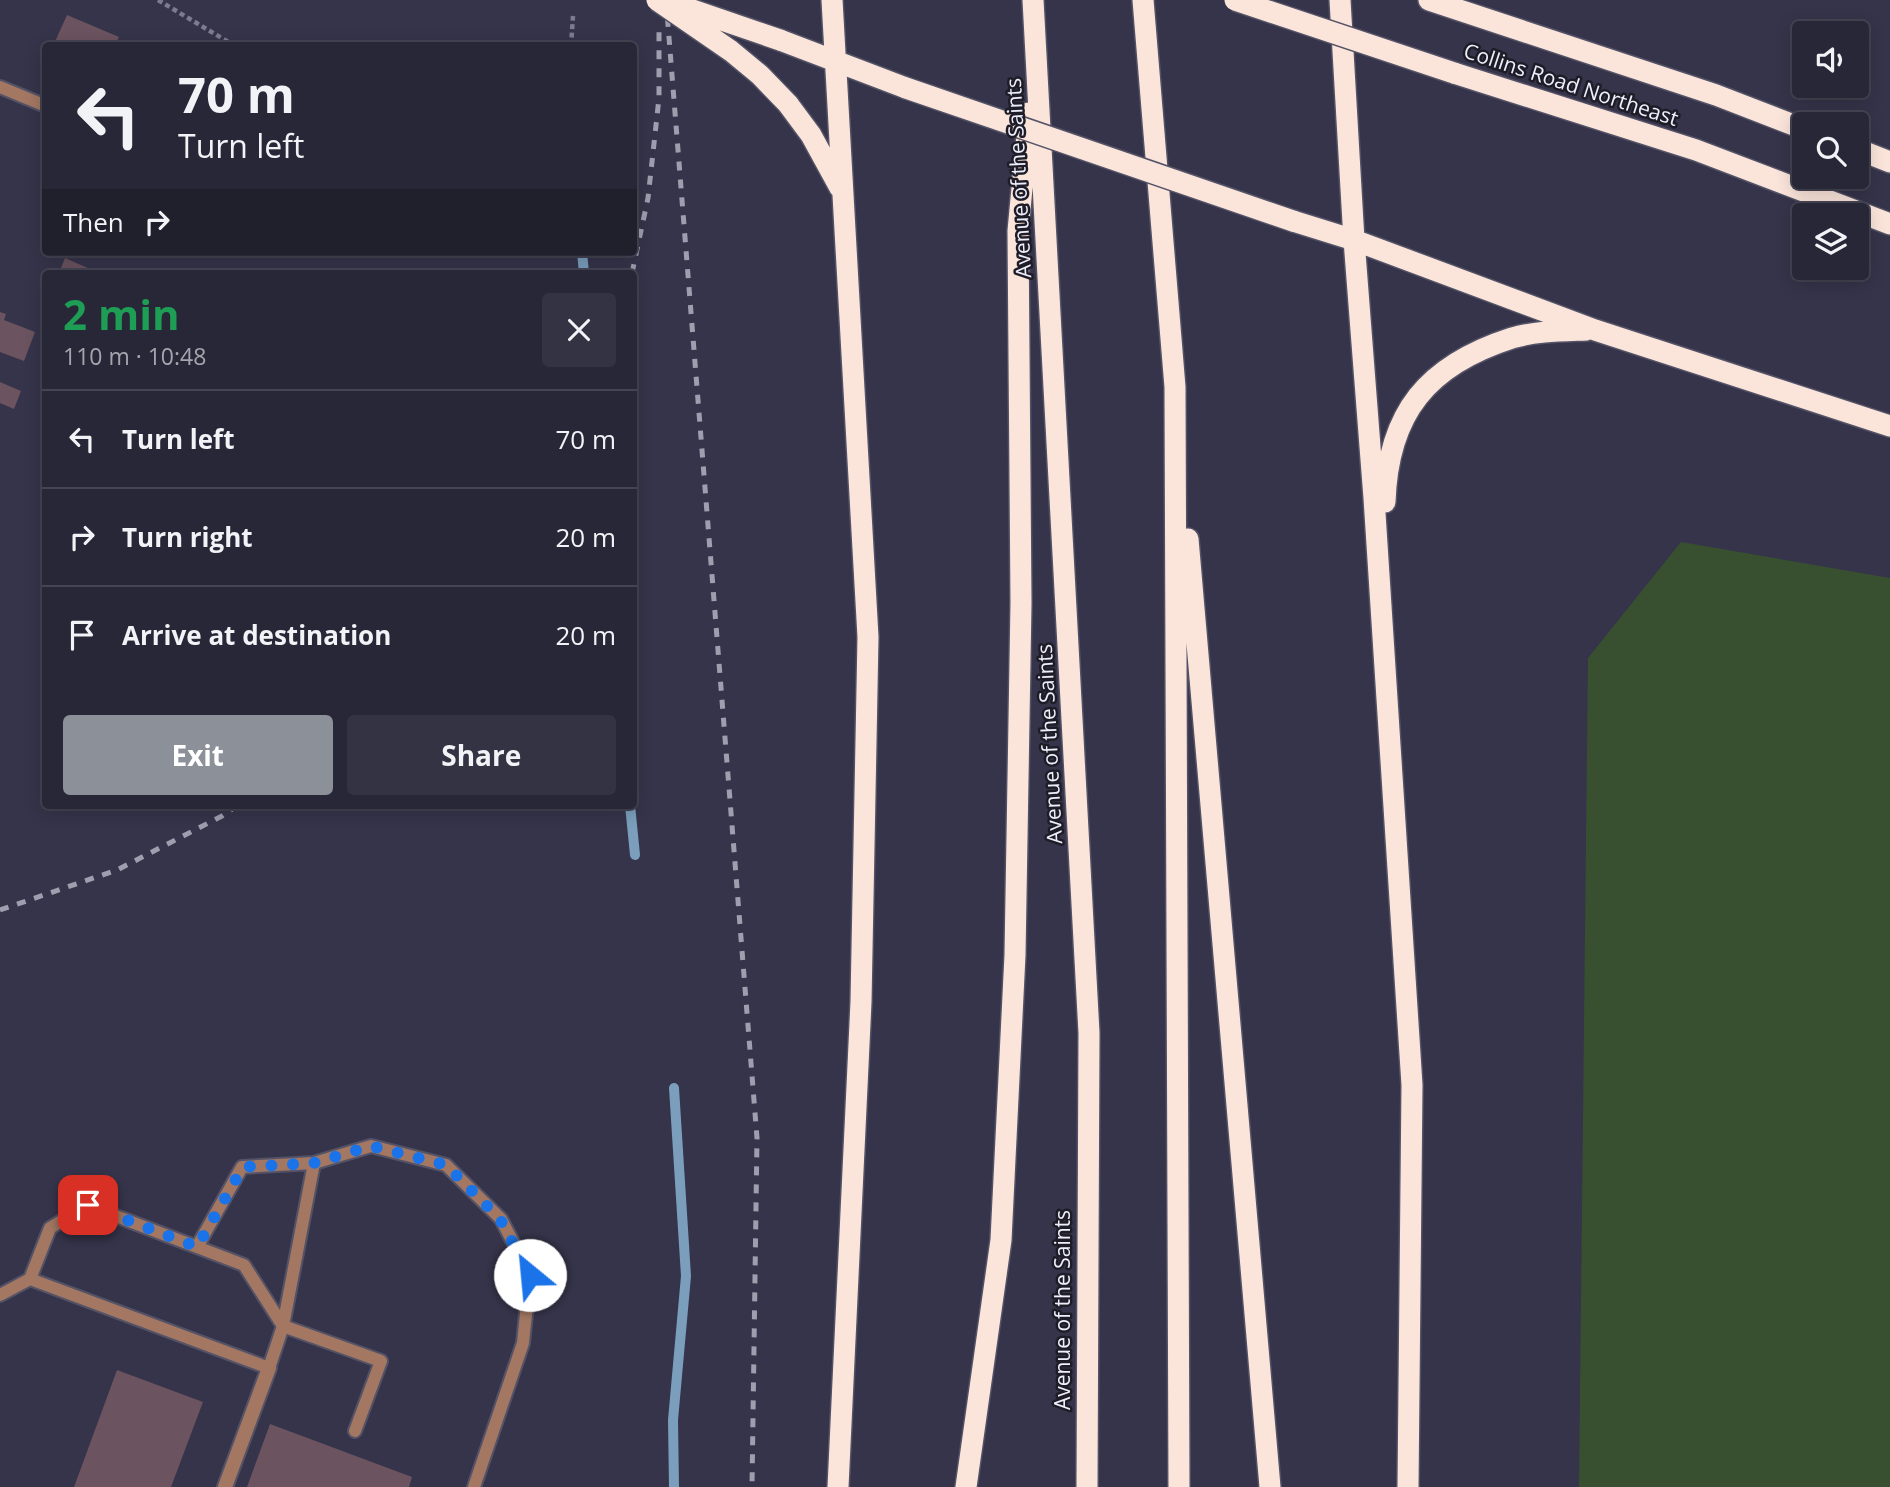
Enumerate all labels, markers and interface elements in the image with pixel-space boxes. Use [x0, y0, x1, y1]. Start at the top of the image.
map controls [1792, 21, 1869, 280]
button: sound [1792, 21, 1869, 98]
street label: Collins Road Northeast [1460, 36, 1682, 132]
text: 70 m [178, 61, 295, 127]
icon: left [63, 70, 154, 161]
street label: Avenue of the Saints [999, 77, 1037, 279]
button: search [1792, 112, 1869, 189]
text: Turn left [178, 124, 304, 167]
icon: right [138, 203, 176, 241]
button: layers [1792, 203, 1869, 280]
text: Then [63, 204, 124, 240]
text: 2 min [63, 285, 180, 342]
button: close [542, 293, 616, 367]
text: 110 m · 10:48 [63, 340, 206, 372]
icon: left [63, 420, 101, 458]
text: Turn left [122, 421, 234, 457]
text: 70 m [555, 421, 616, 457]
icon: right [63, 518, 101, 556]
text: Turn right [122, 519, 253, 555]
text: 20 m [555, 519, 616, 555]
icon: arrive [63, 616, 101, 654]
text: Arrive at destination [122, 617, 391, 653]
text: 20 m [555, 617, 616, 653]
street label: Avenue of the Saints [1030, 643, 1068, 845]
button: Exit [63, 715, 333, 795]
button: Share [347, 715, 616, 795]
pin [58, 1175, 118, 1235]
icon: arrive [69, 1186, 107, 1224]
street label: Avenue of the Saints [1048, 1210, 1076, 1410]
position arrow [493, 1238, 567, 1312]

